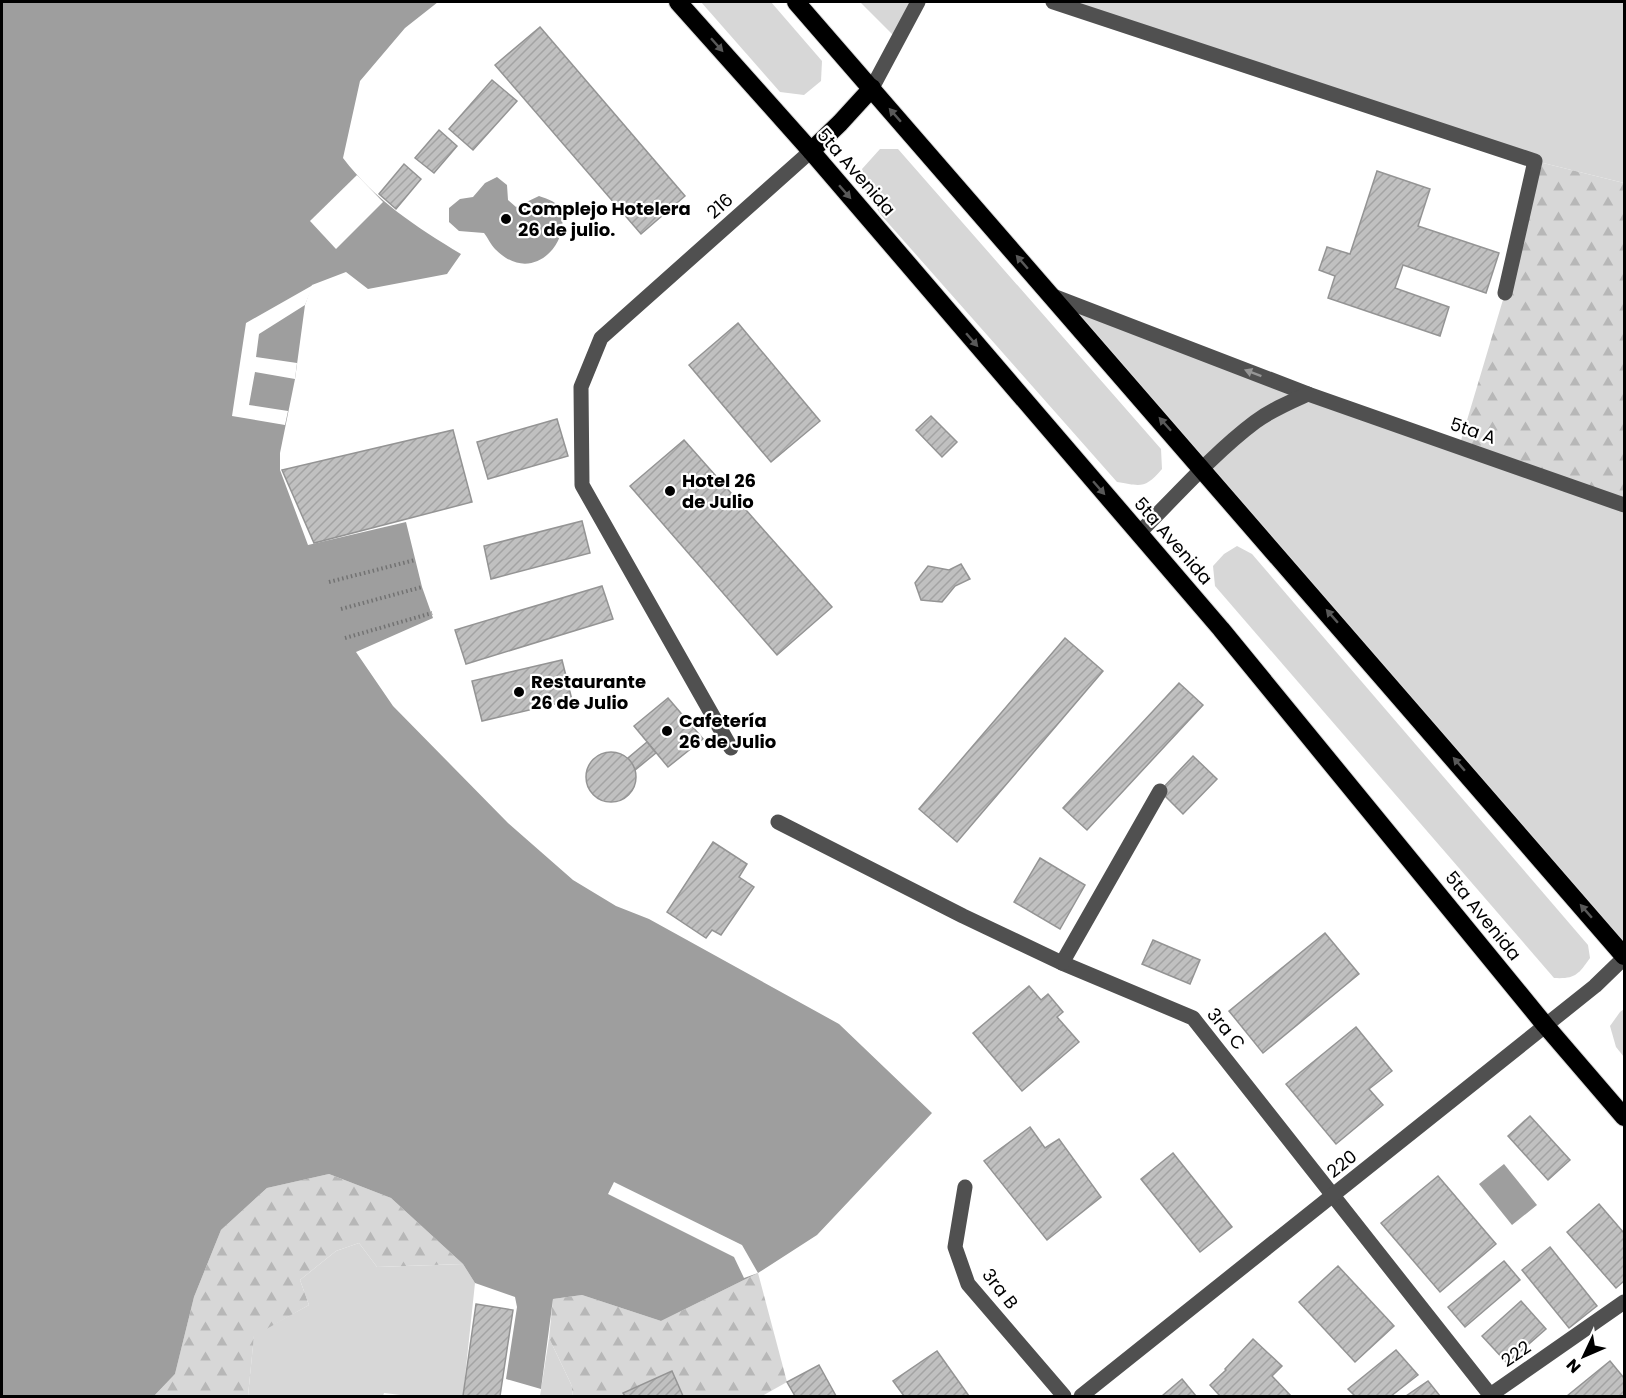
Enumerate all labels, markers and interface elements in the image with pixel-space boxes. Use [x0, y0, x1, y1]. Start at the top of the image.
one-way arrow [710, 37, 723, 52]
one-way arrow [889, 108, 902, 123]
street label: 5ta Avenida [811, 123, 901, 221]
one-way arrow [839, 184, 852, 200]
street label: 216 [701, 187, 738, 224]
place label: Complejo Hotelera 26 de julio. [518, 196, 691, 242]
marker: Complejo Hotelera 26 de julio. [499, 212, 513, 226]
one-way arrow [1016, 255, 1029, 270]
one-way arrow [965, 332, 978, 347]
one-way arrow [1244, 368, 1262, 377]
street label: 5ta A [1447, 411, 1499, 450]
one-way arrow [1159, 417, 1172, 432]
place label: Hotel 26 de Julio [682, 468, 756, 514]
one-way arrow [1092, 480, 1105, 495]
marker: Hotel 26 de Julio [663, 484, 677, 498]
street label: 5ta Avenida [1128, 492, 1218, 590]
one-way arrow [1325, 608, 1338, 624]
place label: Restaurante 26 de Julio [531, 669, 646, 715]
marker: Restaurante 26 de Julio [512, 685, 526, 699]
place label: Cafetería 26 de Julio [679, 708, 776, 754]
marker: Cafetería 26 de Julio [660, 724, 674, 738]
one-way arrow [1453, 757, 1466, 772]
street label: 5ta Avenida [1440, 866, 1527, 966]
one-way arrow [1580, 904, 1593, 919]
street label: 3ra C [1201, 1002, 1251, 1055]
street label: 220 [1321, 1144, 1362, 1183]
street label: 3ra B [977, 1263, 1024, 1314]
north arrow [1554, 1326, 1614, 1386]
street label: 222 [1496, 1334, 1536, 1373]
text: N [1561, 1354, 1586, 1378]

